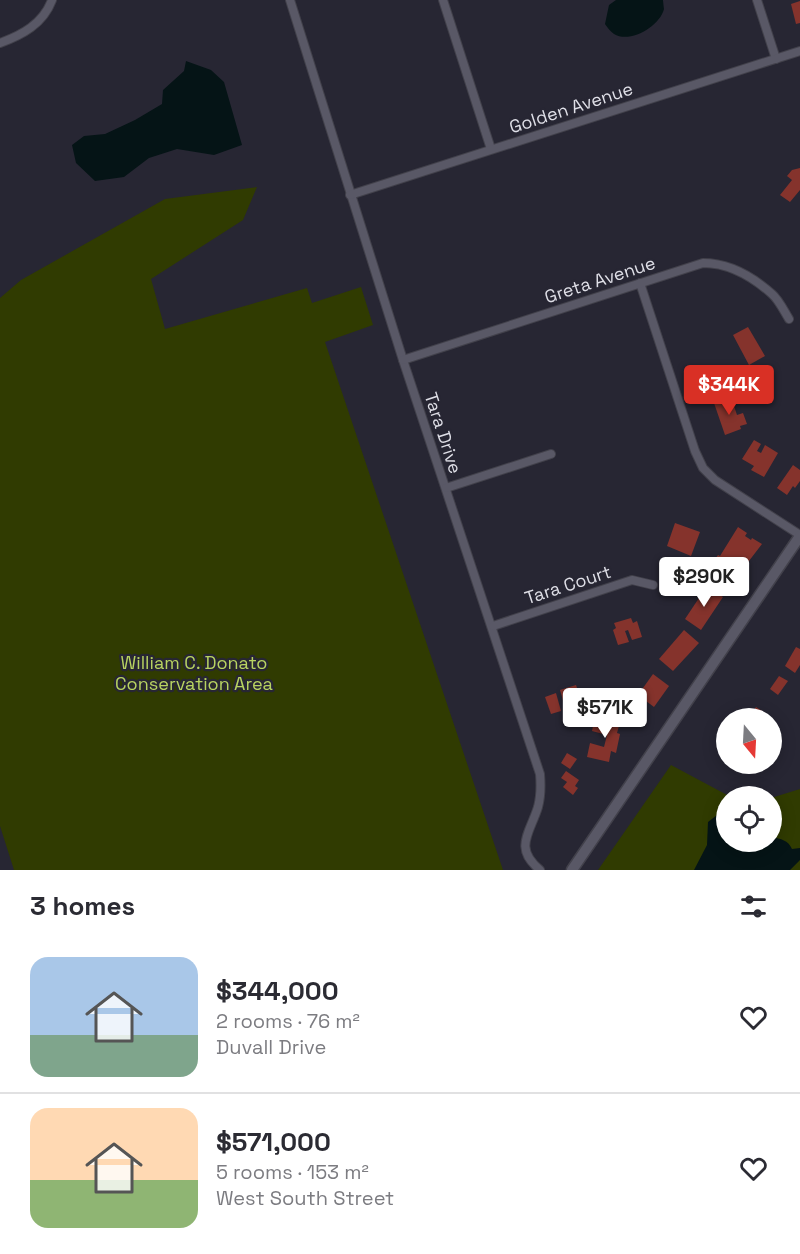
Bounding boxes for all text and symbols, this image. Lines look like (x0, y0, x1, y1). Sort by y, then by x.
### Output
street label: Golden Avenue (506, 77, 636, 138)
street label: Greta Avenue (542, 251, 658, 308)
pin: $344K (687, 365, 771, 416)
text: $344K (698, 371, 760, 397)
street label: Tara Drive (420, 389, 467, 476)
pin: $290K (662, 557, 746, 608)
street label: Tara Court (522, 560, 614, 609)
text: $290K (673, 563, 735, 589)
park label: William C. Donato Conservation Area (115, 651, 273, 695)
pin: $571K (563, 688, 647, 739)
text: $571K (577, 694, 633, 720)
north arrow (716, 708, 782, 774)
map controls (716, 708, 782, 852)
button: locate (716, 786, 782, 852)
text: 3 homes (30, 889, 135, 923)
icon: filters (737, 890, 770, 923)
text: $344,000 (216, 974, 339, 1008)
icon: home (78, 981, 150, 1053)
icon: heart (737, 1001, 770, 1034)
text: 2 rooms · 76 m² (216, 1008, 360, 1034)
text: Duvall Drive (216, 1034, 326, 1060)
text: $571,000 (216, 1125, 331, 1159)
icon: home (78, 1132, 150, 1204)
icon: heart (737, 1152, 770, 1185)
text: 5 rooms · 153 m² (216, 1159, 369, 1185)
text: West South Street (216, 1185, 394, 1211)

